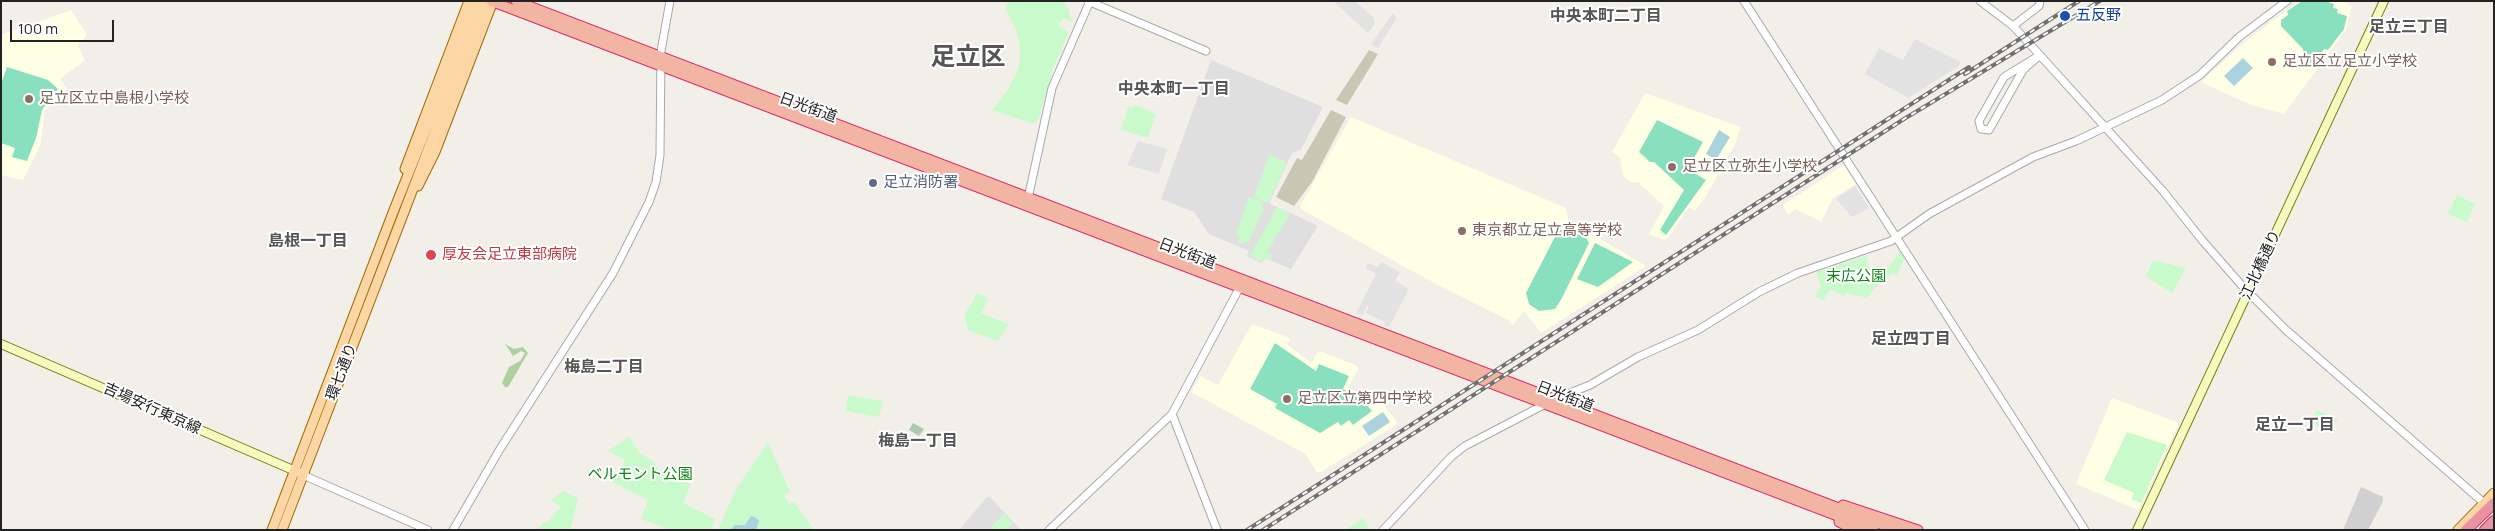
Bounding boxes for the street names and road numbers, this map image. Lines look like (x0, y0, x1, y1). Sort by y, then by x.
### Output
street label: 日光街道 (777, 89, 839, 127)
street label: 江北橋通り (2237, 227, 2285, 303)
street label: 日光街道 (1156, 235, 1218, 273)
street label: 環七通り (323, 341, 361, 403)
street label: 日光街道 (1534, 378, 1596, 416)
street label: 吉場安行東京線 (100, 379, 204, 439)

